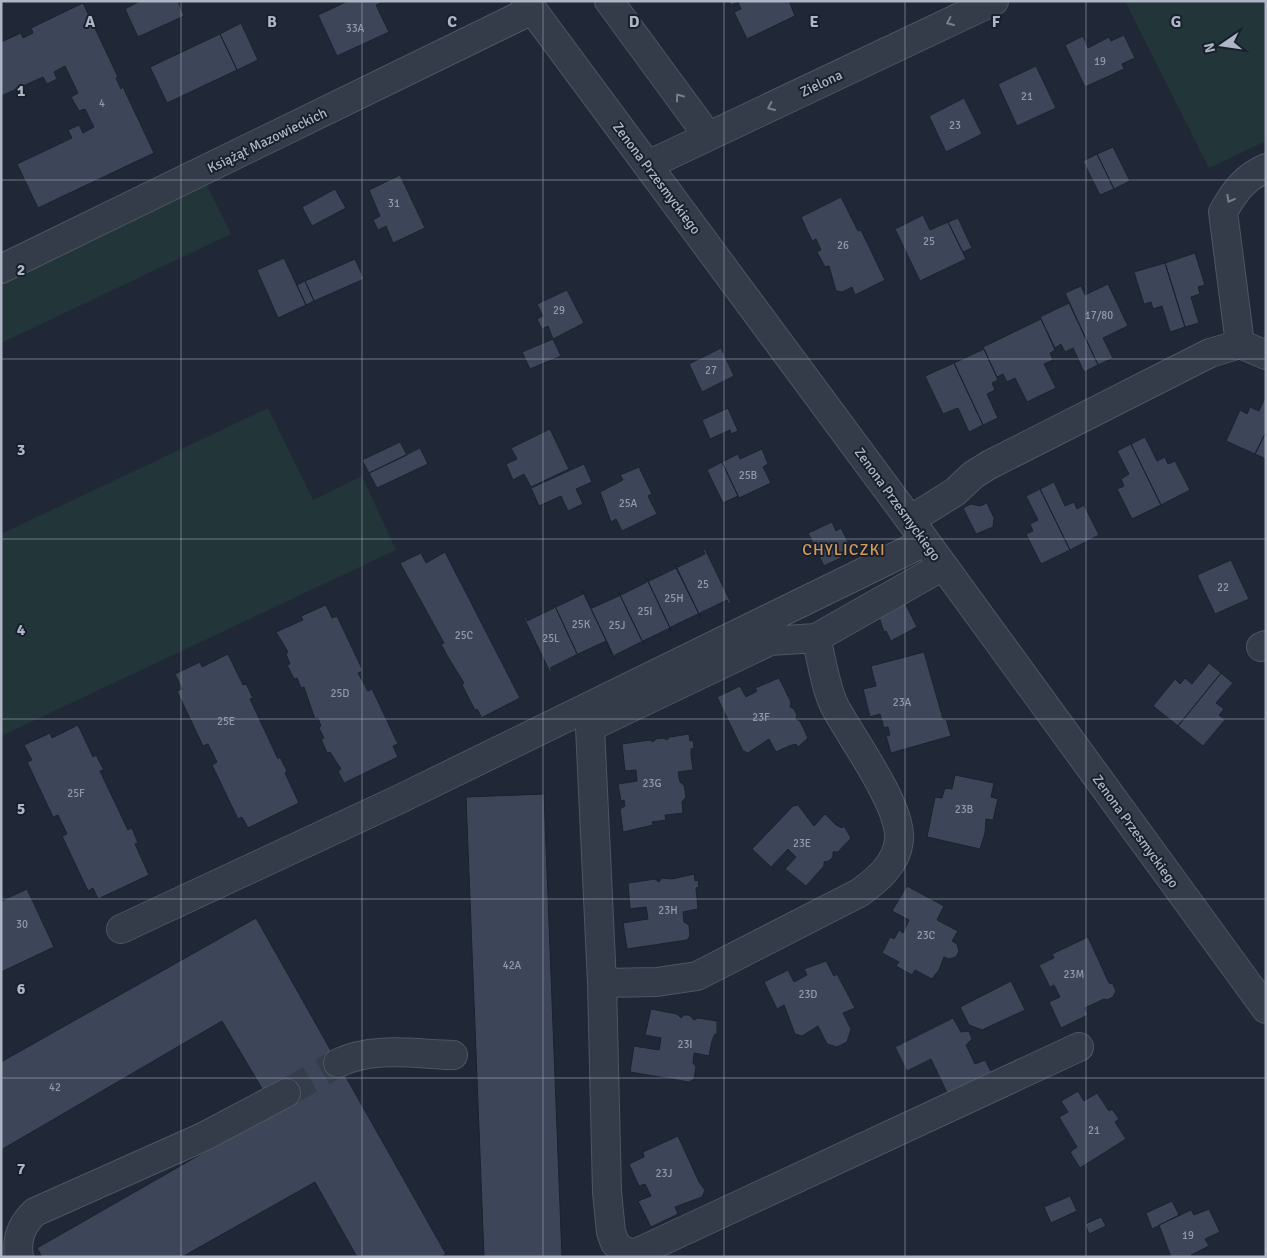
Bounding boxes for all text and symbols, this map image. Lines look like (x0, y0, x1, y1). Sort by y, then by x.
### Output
text: A (85, 12, 96, 32)
text: B (267, 12, 277, 32)
text: C (447, 12, 457, 32)
text: D (629, 12, 640, 32)
text: E (809, 12, 819, 32)
text: F (992, 12, 1001, 32)
text: G (1171, 12, 1181, 32)
one-way arrow (946, 16, 955, 26)
north arrow (1197, 20, 1247, 70)
house number: 33A (346, 22, 365, 35)
text: N (1200, 41, 1219, 54)
house number: 19 (1094, 55, 1106, 68)
street label: Zielona (797, 66, 845, 101)
text: 1 (17, 81, 26, 101)
house number: 21 (1021, 90, 1033, 103)
one-way arrow (677, 94, 685, 103)
house number: 4 (99, 97, 105, 110)
one-way arrow (767, 100, 776, 111)
street label: Książąt Mazowieckich (205, 104, 330, 177)
street label: Zenona Przesmyckiego (609, 119, 704, 238)
house number: 23 (949, 119, 961, 132)
one-way arrow (1226, 194, 1236, 203)
house number: 31 (388, 197, 400, 210)
house number: 25 (923, 235, 935, 248)
house number: 26 (837, 239, 849, 252)
text: 2 (17, 260, 25, 280)
house number: 29 (553, 304, 565, 317)
house number: 17/80 (1085, 309, 1113, 322)
house number: 27 (705, 364, 717, 377)
text: 3 (17, 440, 25, 460)
street label: Zenona Przesmyckiego (851, 444, 944, 564)
house number: 25B (739, 469, 758, 482)
house number: 25A (619, 497, 638, 510)
district label: CHYLICZKI (802, 540, 886, 560)
house number: 25 (697, 578, 709, 591)
house number: 22 (1217, 581, 1229, 594)
house number: 25H (664, 592, 684, 605)
house number: 25I (637, 605, 653, 618)
house number: 25K (572, 618, 591, 631)
house number: 25J (609, 619, 625, 632)
text: 4 (17, 620, 26, 640)
house number: 25C (455, 629, 474, 642)
house number: 25L (542, 632, 560, 645)
house number: 25D (330, 687, 350, 700)
house number: 23A (893, 696, 912, 709)
house number: 23F (752, 711, 770, 724)
house number: 25E (217, 715, 235, 728)
street label: Zenona Przesmyckiego (1089, 771, 1182, 891)
house number: 23G (643, 777, 661, 790)
house number: 25F (67, 787, 85, 800)
text: 5 (17, 799, 25, 819)
house number: 23B (955, 803, 974, 816)
house number: 23E (793, 837, 811, 850)
house number: 23H (658, 904, 678, 917)
house number: 30 (16, 918, 28, 931)
house number: 23C (917, 929, 936, 942)
house number: 42A (503, 959, 522, 972)
house number: 23M (1064, 968, 1084, 981)
text: 6 (17, 979, 26, 999)
house number: 23D (798, 988, 818, 1001)
house number: 23I (677, 1038, 693, 1051)
house number: 42 (49, 1081, 61, 1094)
house number: 21 (1088, 1124, 1100, 1137)
text: 7 (17, 1159, 26, 1179)
house number: 23J (656, 1167, 672, 1180)
house number: 19 (1182, 1229, 1194, 1242)

